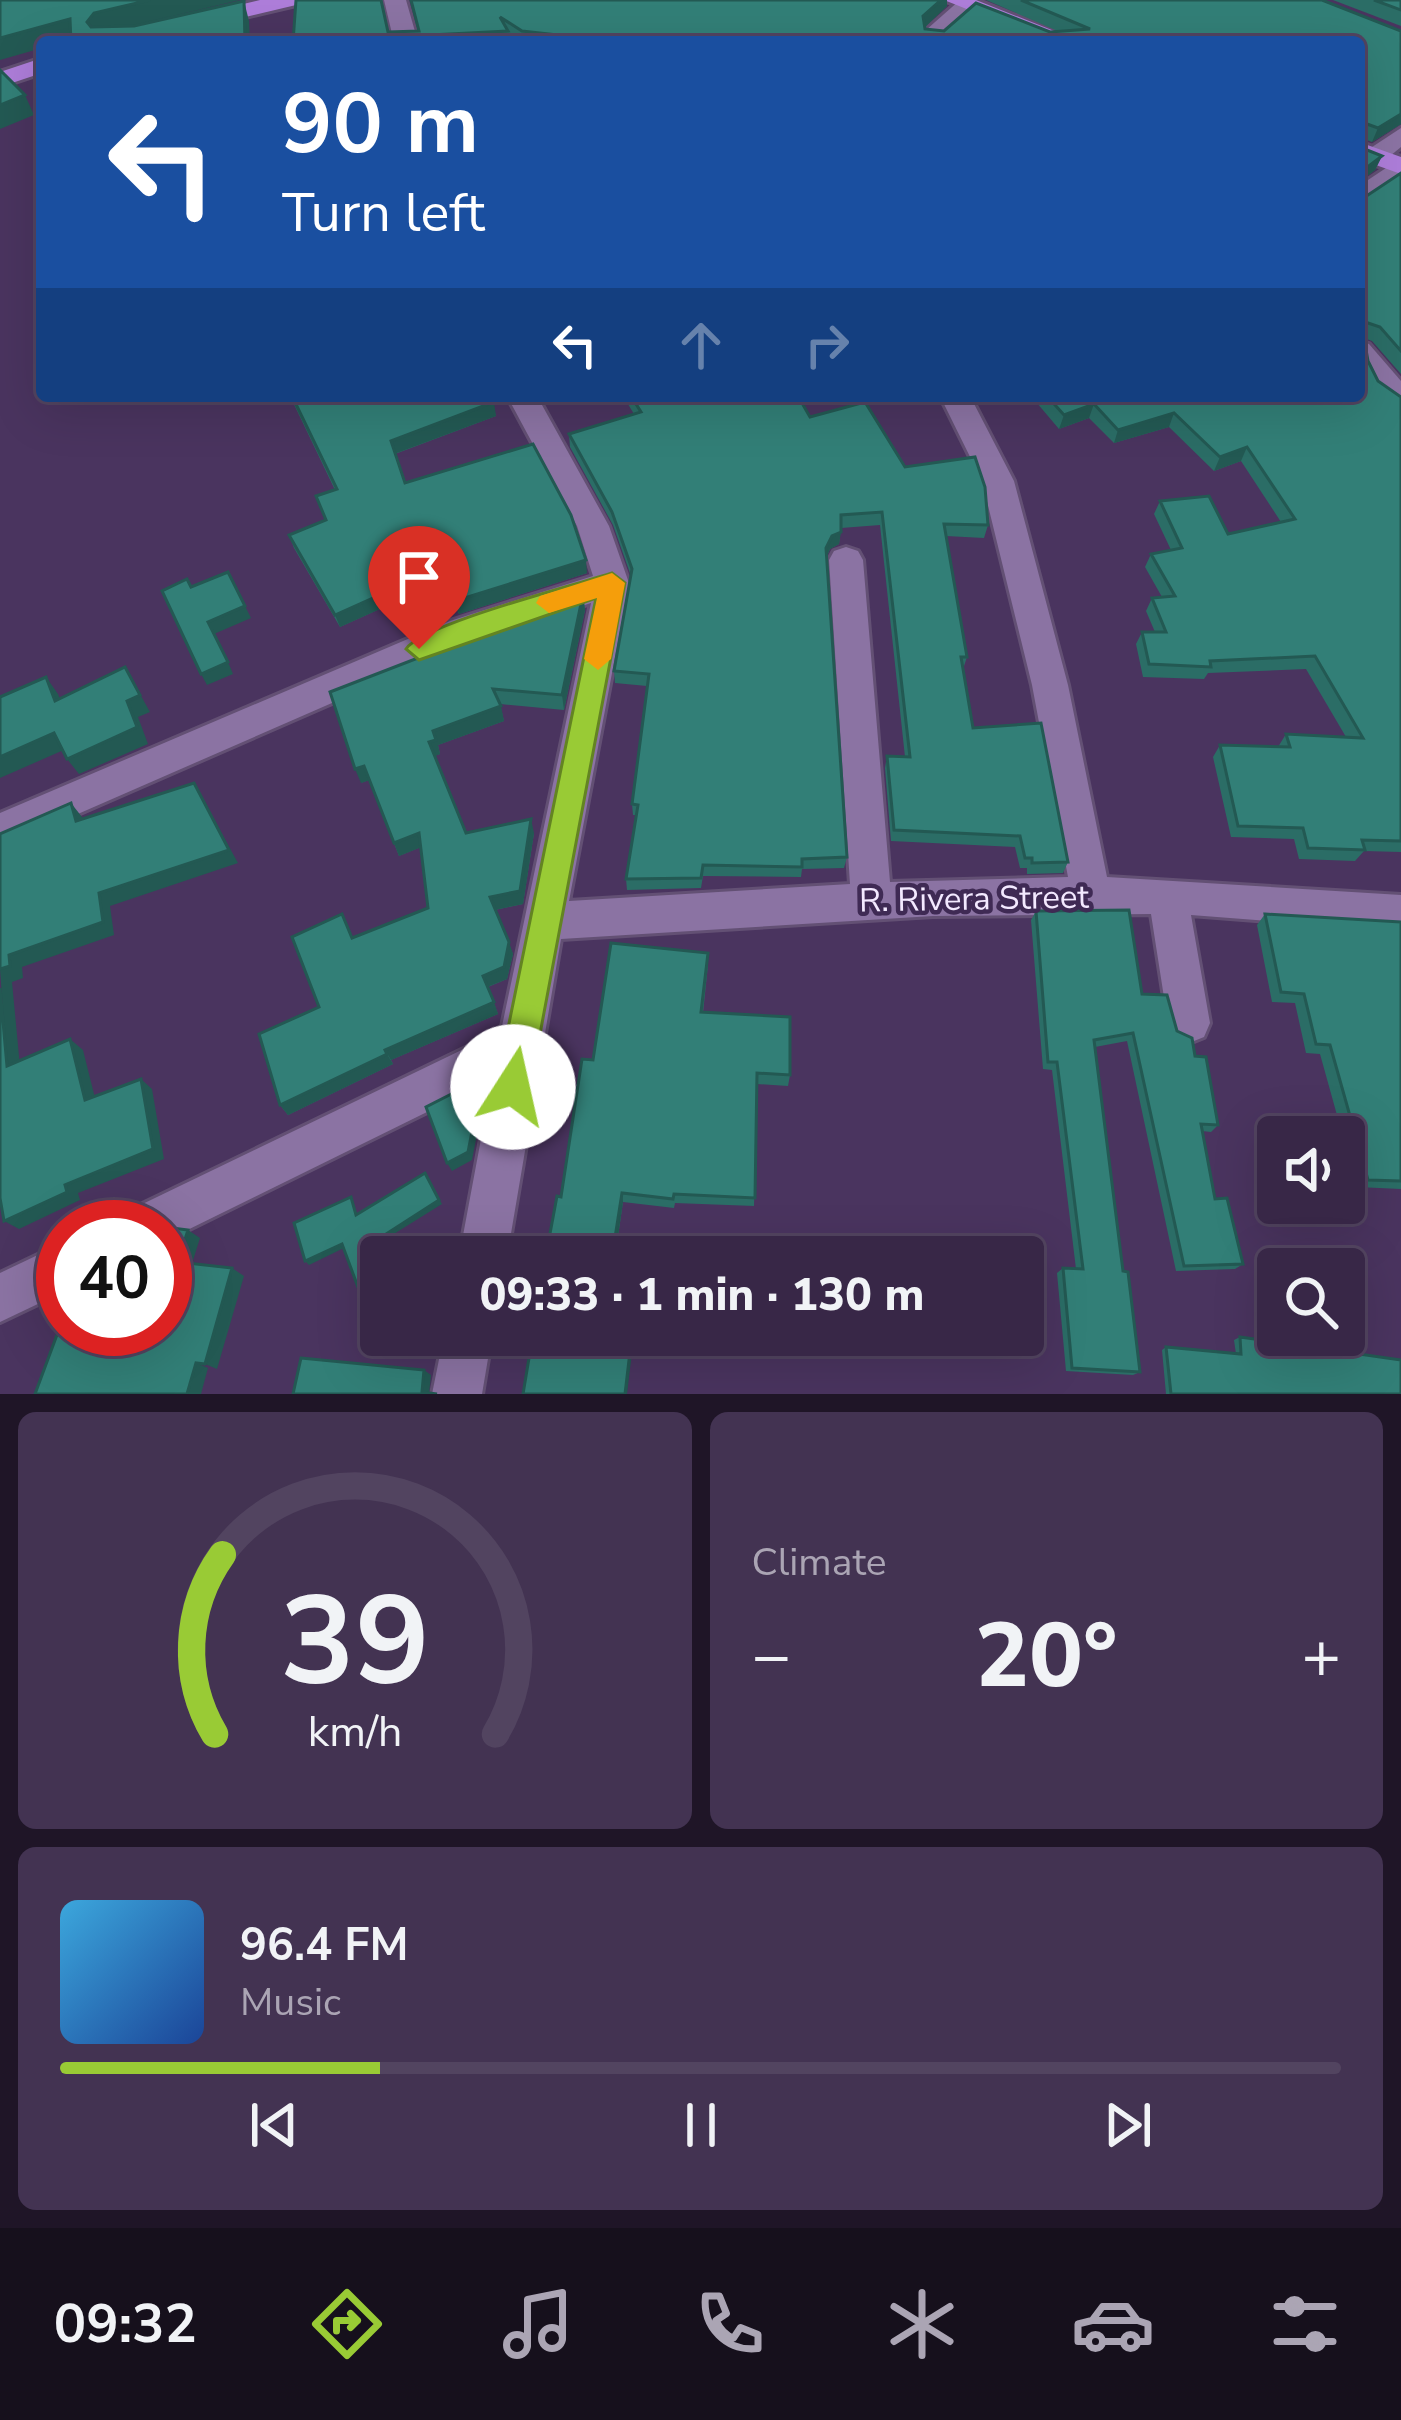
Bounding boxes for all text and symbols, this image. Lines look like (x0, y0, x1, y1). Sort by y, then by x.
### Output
text: 90 m (282, 67, 479, 182)
icon: left (84, 84, 240, 240)
text: Turn left (282, 176, 485, 250)
icon: left (542, 312, 608, 378)
icon: ahead (668, 312, 734, 378)
icon: right (794, 312, 860, 378)
pin (368, 526, 470, 649)
icon: arrive (386, 544, 452, 610)
street label: R. Rivera Street (859, 874, 1090, 924)
position arrow (450, 1024, 576, 1150)
map controls (1257, 1116, 1365, 1356)
button: sound (1257, 1116, 1365, 1224)
speed limit sign: 40 (36, 1200, 192, 1356)
button: search (1257, 1248, 1365, 1356)
text: 09:33 · 1 min · 130 m (479, 1265, 925, 1326)
text: Climate (752, 1536, 887, 1589)
text: 39 (280, 1557, 430, 1727)
text: 20° (975, 1595, 1118, 1718)
text: − (752, 1611, 791, 1701)
text: + (1301, 1611, 1341, 1701)
text: km/h (307, 1702, 402, 1760)
text: 96.4 FM (240, 1915, 409, 1976)
text: Music (240, 1976, 341, 2029)
icon: previous (241, 2092, 307, 2158)
icon: pause (668, 2092, 734, 2158)
icon: next (1095, 2092, 1161, 2158)
icon: directions (305, 2282, 389, 2366)
icon: music (496, 2282, 580, 2366)
icon: phone (688, 2282, 772, 2366)
icon: climate (880, 2282, 964, 2366)
icon: car (1071, 2282, 1155, 2366)
icon: filters (1263, 2282, 1347, 2366)
text: 09:32 (54, 2287, 197, 2361)

